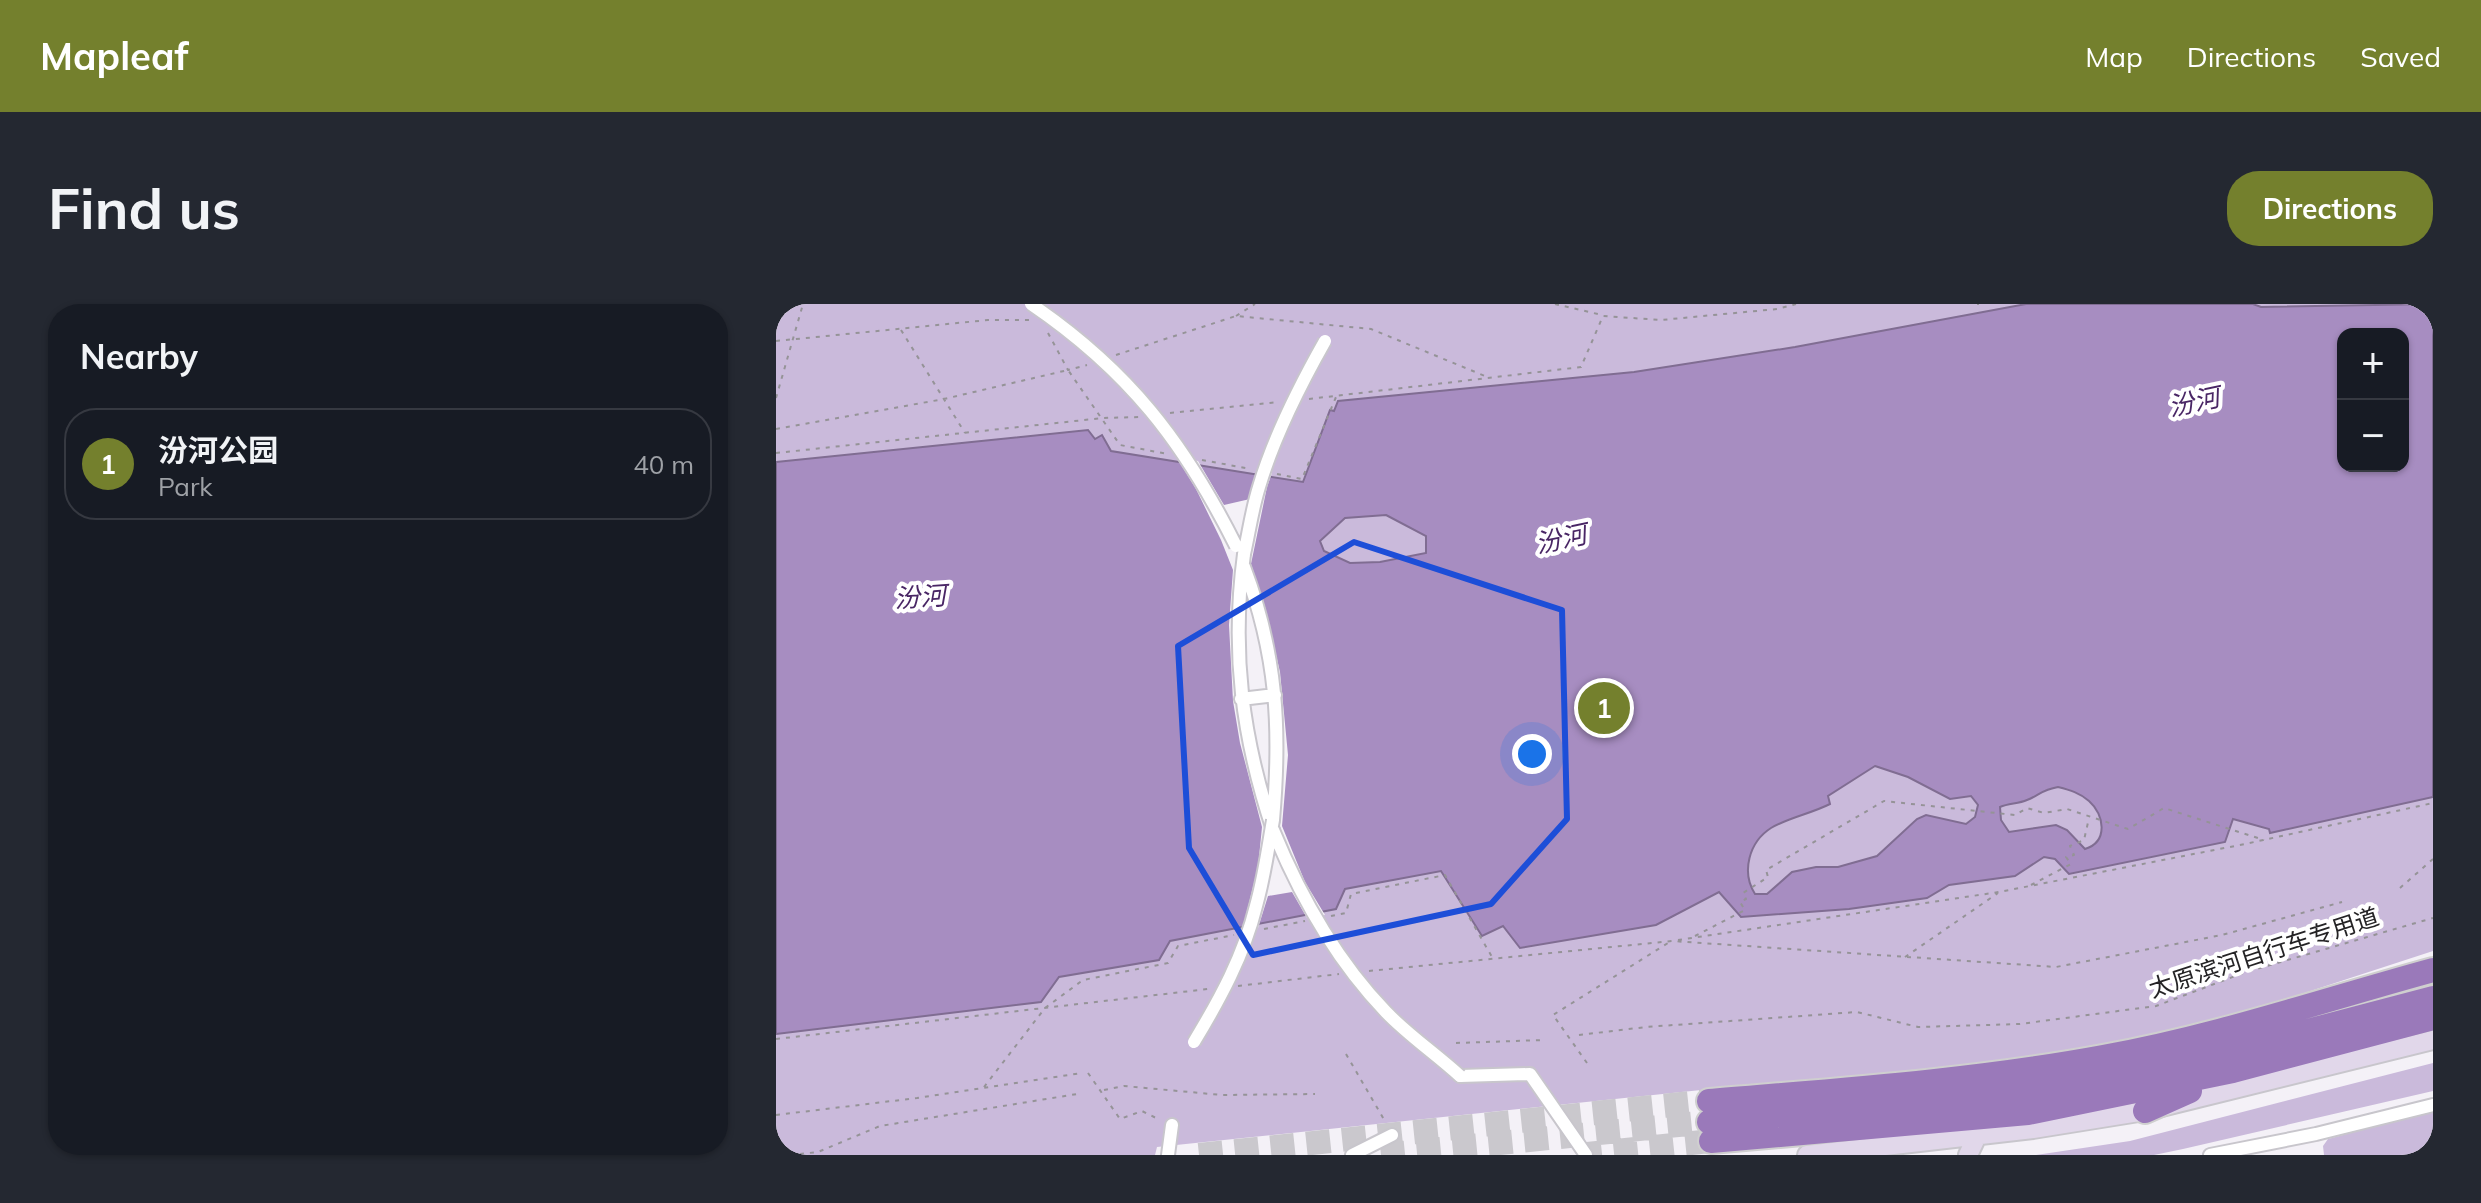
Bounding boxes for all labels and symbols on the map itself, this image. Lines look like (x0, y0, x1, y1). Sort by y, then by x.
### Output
water label: 汾河 (2165, 379, 2228, 423)
water label: 汾河 (1532, 516, 1595, 560)
water label: 汾河 (893, 578, 952, 615)
pin: 1 (1578, 678, 1630, 738)
your location (1512, 734, 1552, 774)
street label: 太原滨河自行车专用道 (2145, 901, 2382, 1003)

